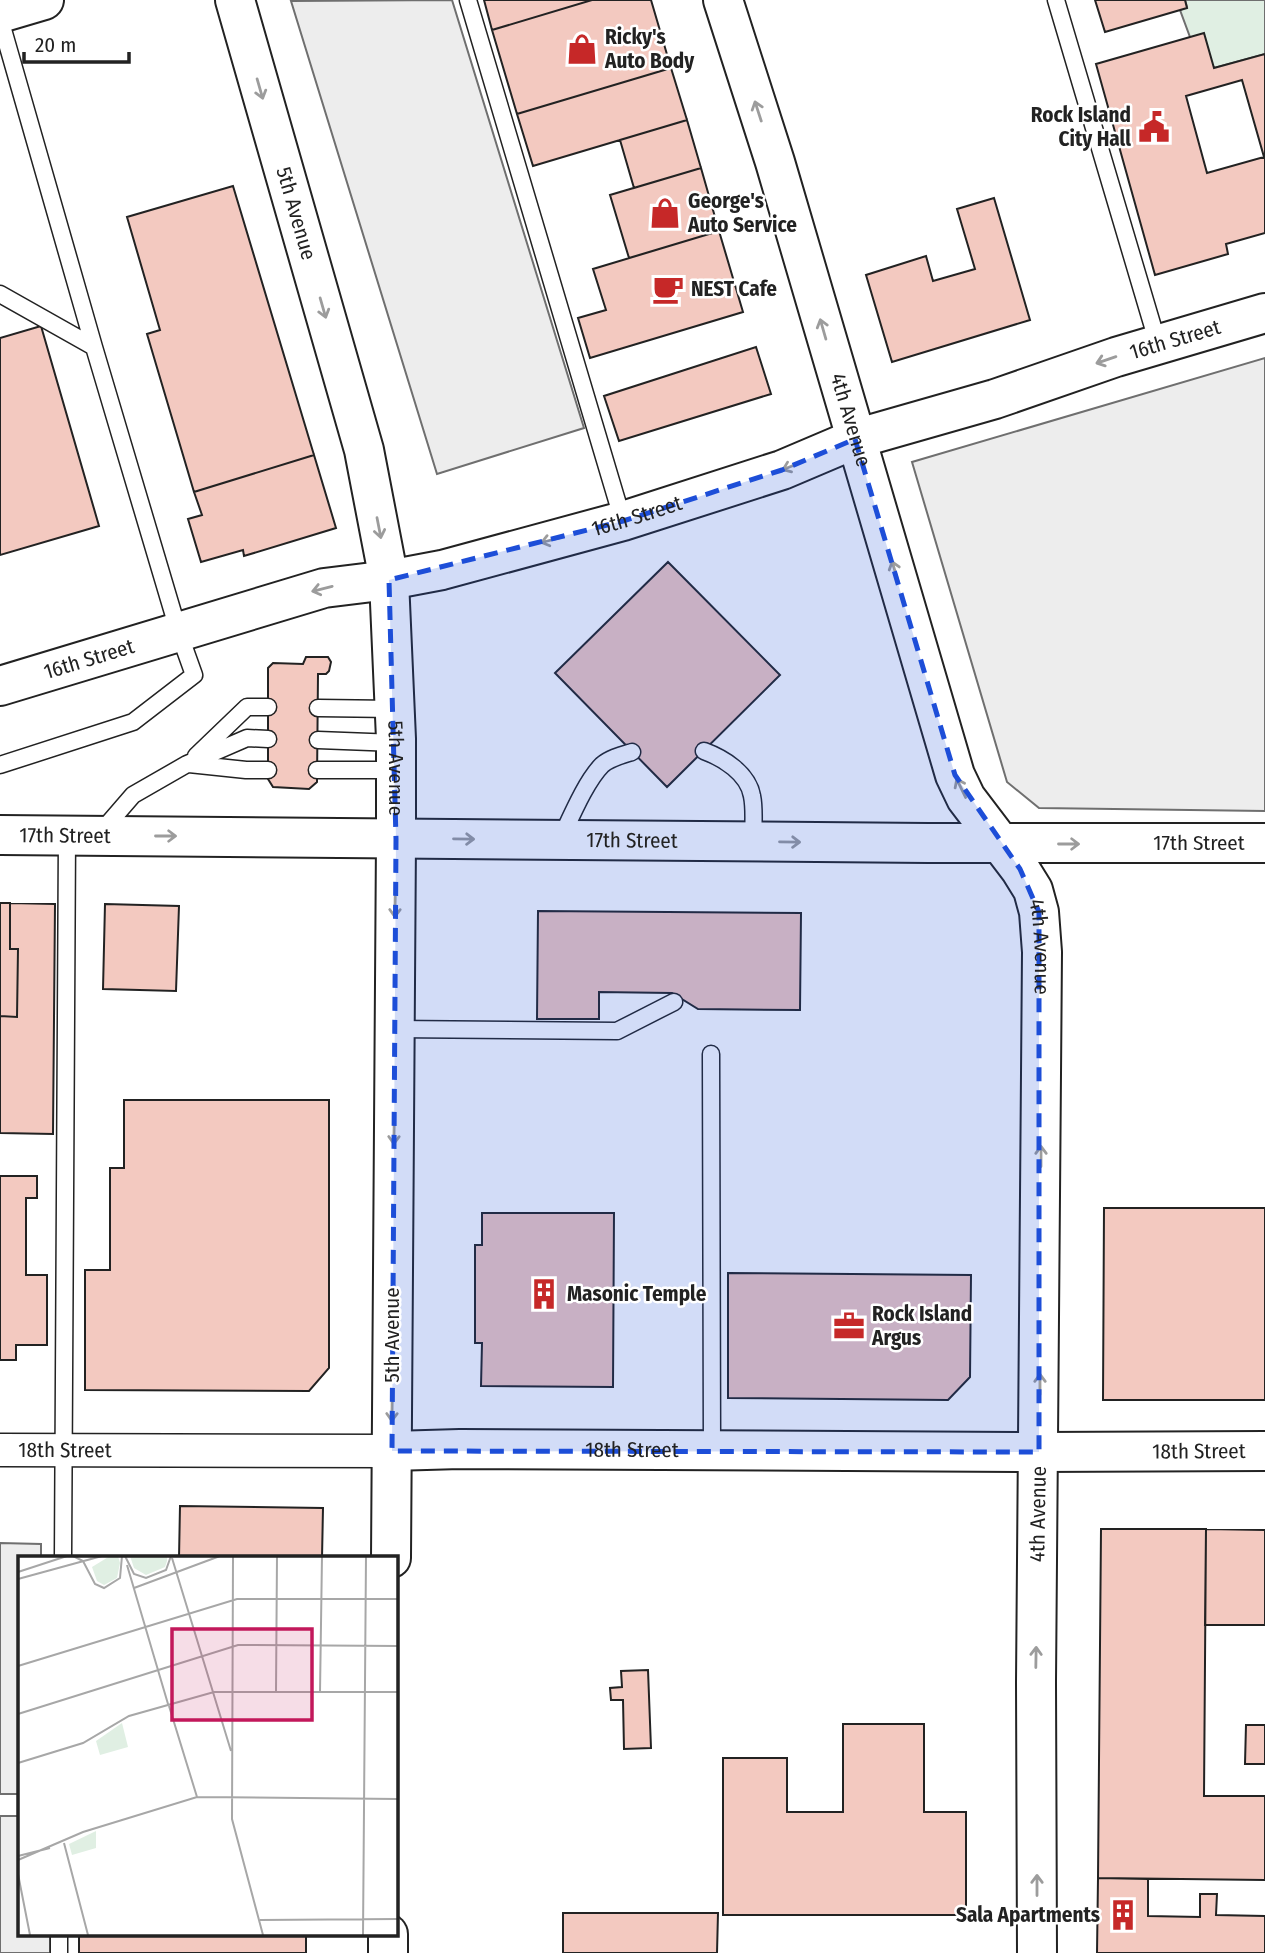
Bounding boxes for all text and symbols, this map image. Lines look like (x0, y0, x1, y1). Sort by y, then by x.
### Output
scale bar (24, 21, 130, 65)
place label: Ricky's Auto Body (604, 24, 695, 74)
text: 20 m (35, 32, 76, 58)
shop icon: Ricky's Auto Body (565, 32, 599, 66)
one-way arrow (255, 78, 268, 100)
one-way arrow (751, 101, 764, 123)
place label: Rock Island City Hall (1031, 102, 1131, 152)
public building icon: Rock Island City Hall (1137, 110, 1171, 144)
street label: 5th Avenue (271, 164, 322, 263)
place label: George's Auto Service (687, 188, 797, 238)
shop icon: George's Auto Service (648, 196, 682, 230)
cafe icon: NEST Cafe (651, 272, 685, 306)
place label: NEST Cafe (691, 276, 777, 302)
one-way arrow (318, 297, 331, 319)
street label: 16th Street (1127, 314, 1224, 365)
one-way arrow (816, 319, 829, 341)
one-way arrow (1095, 355, 1117, 367)
street label: 4th Avenue (825, 370, 877, 470)
one-way arrow (782, 461, 804, 474)
street label: 16th Street (589, 490, 685, 542)
one-way arrow (373, 516, 387, 539)
one-way arrow (541, 534, 563, 547)
one-way arrow (888, 560, 901, 582)
one-way arrow (311, 583, 334, 596)
street label: 16th Street (41, 633, 137, 685)
street label: 5th Avenue (382, 720, 409, 816)
one-way arrow (954, 778, 967, 799)
street label: 17th Street (19, 822, 111, 849)
street label: 17th Street (586, 827, 678, 854)
one-way arrow (154, 829, 177, 843)
street label: 17th Street (1153, 830, 1245, 856)
one-way arrow (453, 832, 476, 846)
one-way arrow (778, 835, 801, 849)
one-way arrow (1057, 837, 1080, 851)
one-way arrow (388, 895, 402, 918)
street label: 4th Avenue (1023, 896, 1055, 995)
one-way arrow (387, 1123, 401, 1146)
one-way arrow (1034, 1145, 1048, 1168)
building icon: Masonic Temple (527, 1277, 561, 1311)
place label: Masonic Temple (567, 1281, 707, 1307)
street label: 5th Avenue (379, 1287, 405, 1383)
place label: Rock Island Argus (871, 1301, 972, 1351)
office icon: Rock Island Argus (832, 1309, 866, 1343)
one-way arrow (1033, 1372, 1047, 1395)
one-way arrow (385, 1399, 399, 1422)
street label: 18th Street (18, 1437, 112, 1463)
street label: 18th Street (585, 1437, 679, 1463)
street label: 18th Street (1152, 1438, 1246, 1464)
street label: 4th Avenue (1024, 1466, 1052, 1562)
inset map (18, 1556, 397, 1936)
one-way arrow (1030, 1646, 1043, 1669)
one-way arrow (1030, 1874, 1044, 1897)
building icon: Sala Apartments (1106, 1898, 1140, 1932)
place label: Sala Apartments (956, 1902, 1100, 1928)

